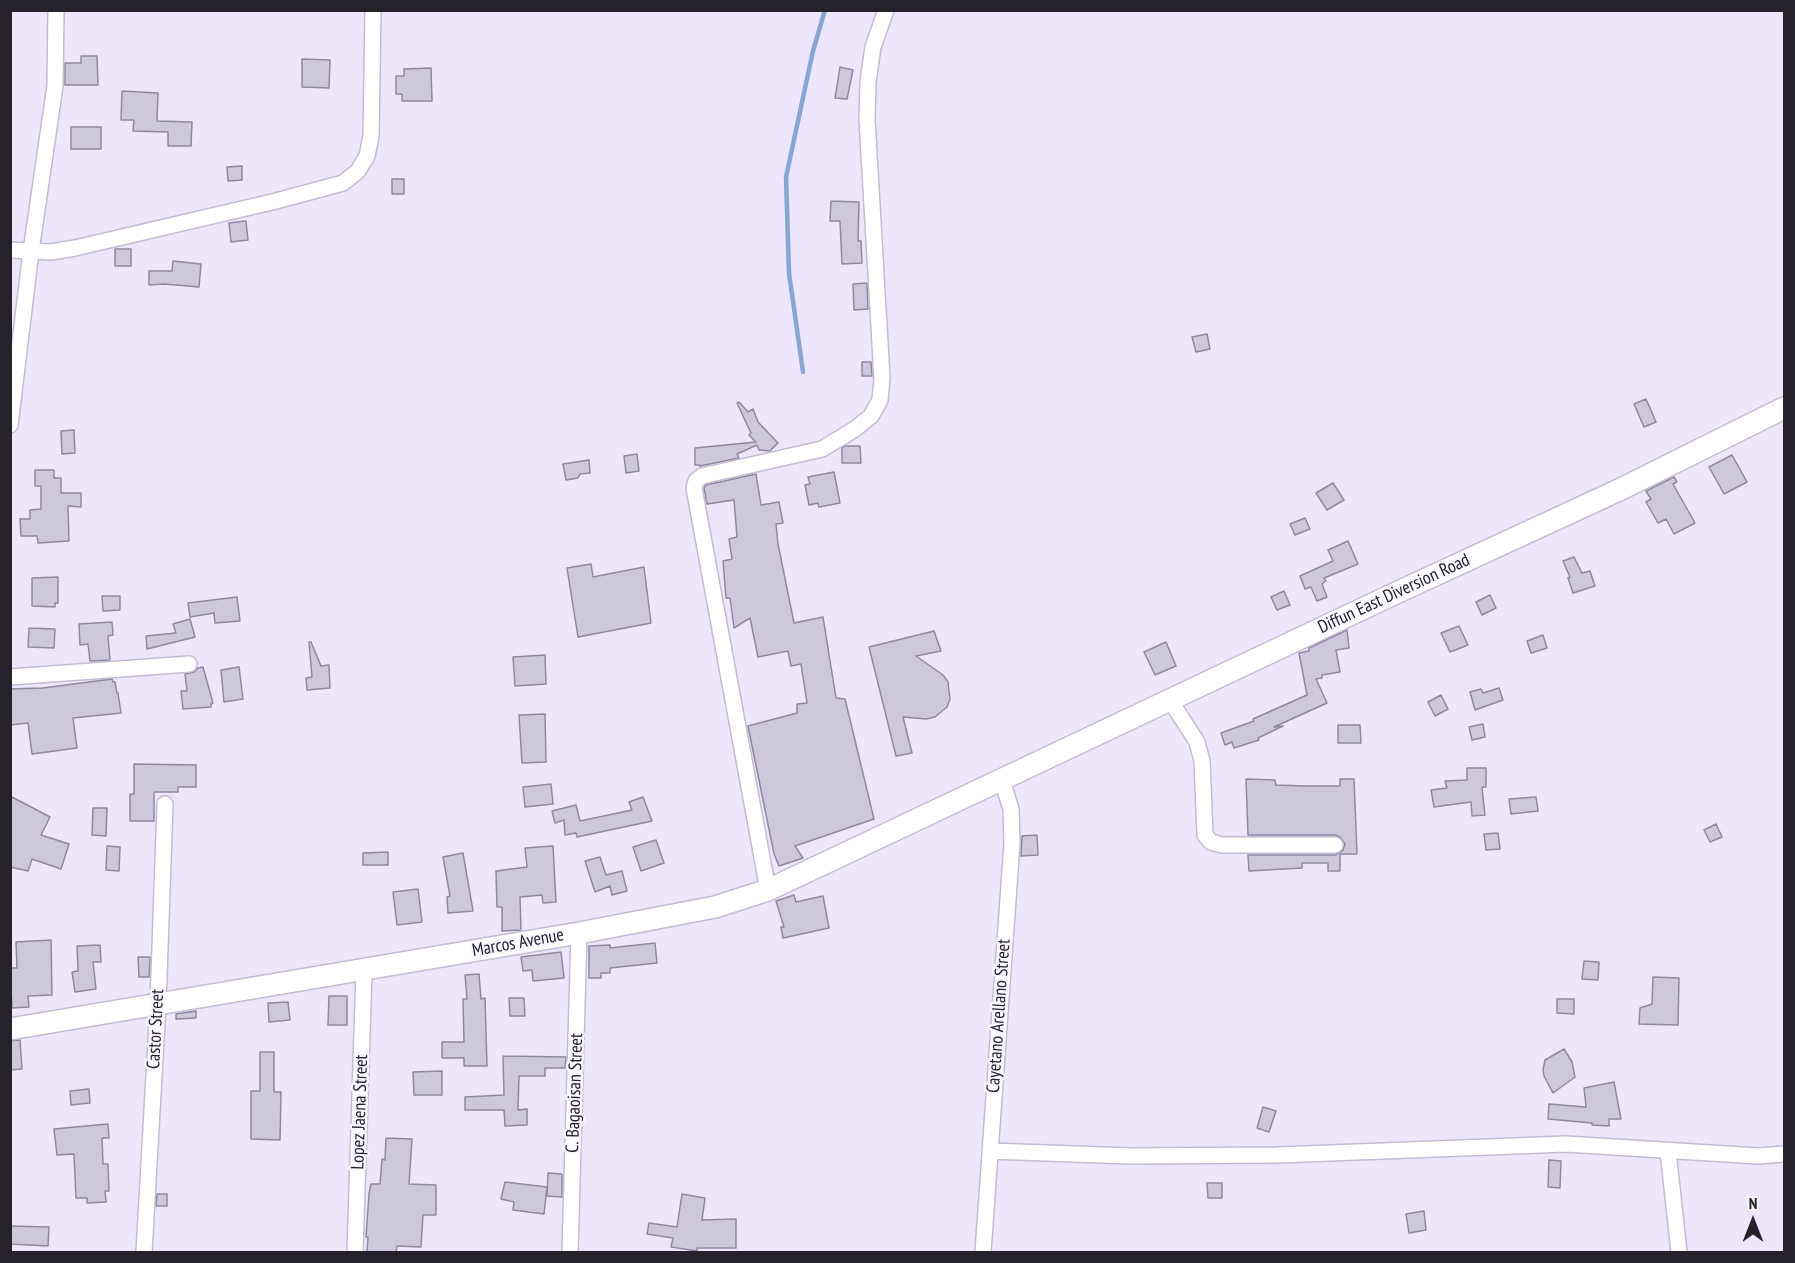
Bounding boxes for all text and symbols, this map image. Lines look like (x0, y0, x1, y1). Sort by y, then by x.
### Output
street label: Diffun East Diversion Road (1315, 549, 1473, 639)
street label: Marcos Avenue (470, 924, 566, 962)
street label: Cayetano Arellano Street (983, 938, 1015, 1094)
street label: Castor Street (143, 989, 169, 1069)
street label: C. Bagaoisan Street (562, 1033, 588, 1153)
street label: Lopez Jaena Street (347, 1054, 373, 1170)
north arrow (1723, 1191, 1783, 1251)
text: N (1749, 1193, 1757, 1213)

